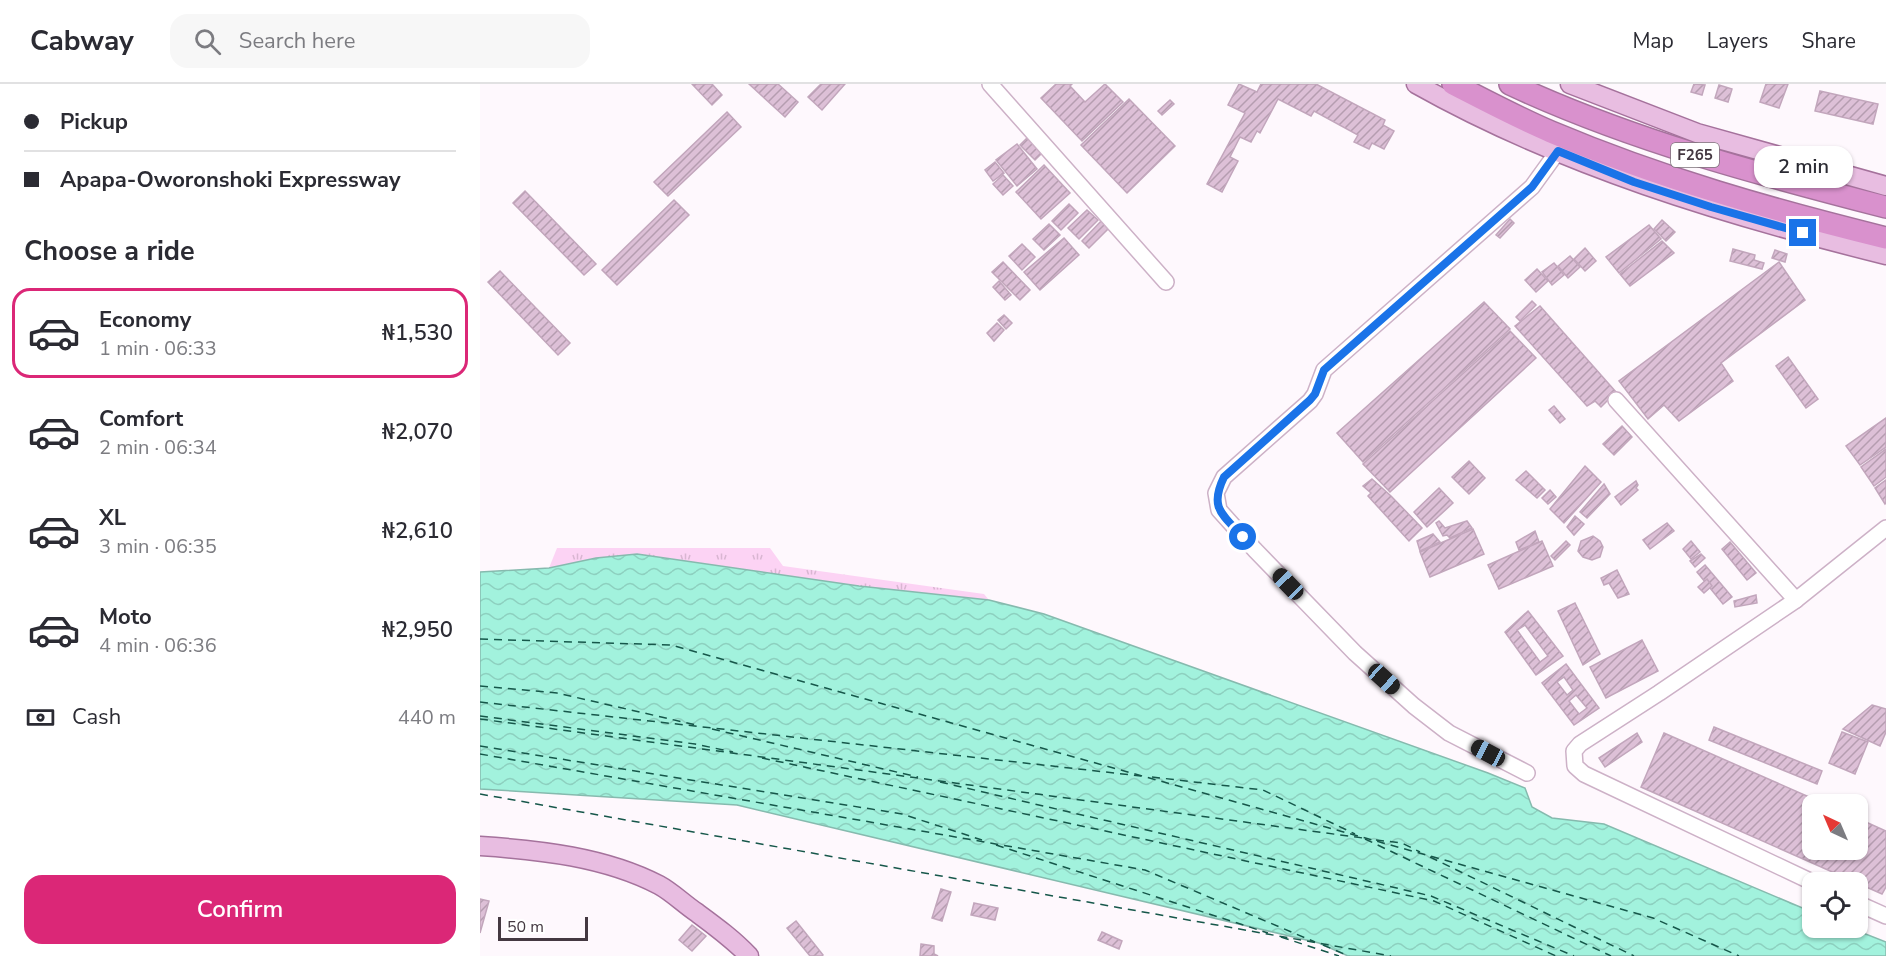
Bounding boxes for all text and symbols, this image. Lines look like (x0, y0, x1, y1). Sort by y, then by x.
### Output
search box (170, 14, 590, 68)
text: Cabway (30, 22, 134, 60)
icon: search (191, 25, 224, 58)
text: Search here (239, 26, 355, 56)
text: Map (1632, 27, 1674, 55)
text: Layers (1707, 27, 1768, 55)
text: Share (1801, 27, 1856, 55)
text: Pickup (60, 107, 128, 137)
road number: F265 (1671, 143, 1719, 167)
callout: 2 min (1754, 146, 1852, 188)
text: 2 min (1778, 153, 1829, 180)
text: Apapa-Oworonshoki Expressway (60, 165, 401, 195)
route end (1789, 219, 1816, 246)
text: Choose a ride (24, 233, 195, 270)
text: Economy (99, 305, 191, 335)
icon: car (27, 306, 81, 360)
text: ₦1,530 (382, 318, 453, 348)
text: 1 min · 06:33 (99, 335, 217, 362)
text: Comfort (99, 404, 183, 434)
icon: car (27, 405, 81, 459)
text: ₦2,070 (382, 417, 453, 447)
text: 2 min · 06:34 (99, 434, 217, 461)
text: XL (99, 503, 126, 533)
icon: car (27, 504, 81, 558)
text: ₦2,610 (382, 516, 453, 546)
route start (1229, 523, 1256, 550)
text: 3 min · 06:35 (99, 533, 217, 560)
car (1269, 565, 1307, 603)
text: Moto (99, 602, 152, 632)
icon: car (27, 603, 81, 657)
text: ₦2,950 (382, 615, 453, 645)
text: 4 min · 06:36 (99, 632, 217, 659)
car (1365, 660, 1403, 698)
icon: cash (24, 701, 57, 734)
text: Cash (72, 702, 121, 732)
text: 440 m (398, 704, 456, 731)
car (1468, 737, 1508, 769)
north arrow (1802, 794, 1868, 860)
map controls (1802, 794, 1868, 938)
button: locate (1802, 872, 1868, 938)
button: Confirm (24, 875, 456, 944)
scale bar (498, 914, 588, 942)
text: 50 m (507, 916, 544, 938)

